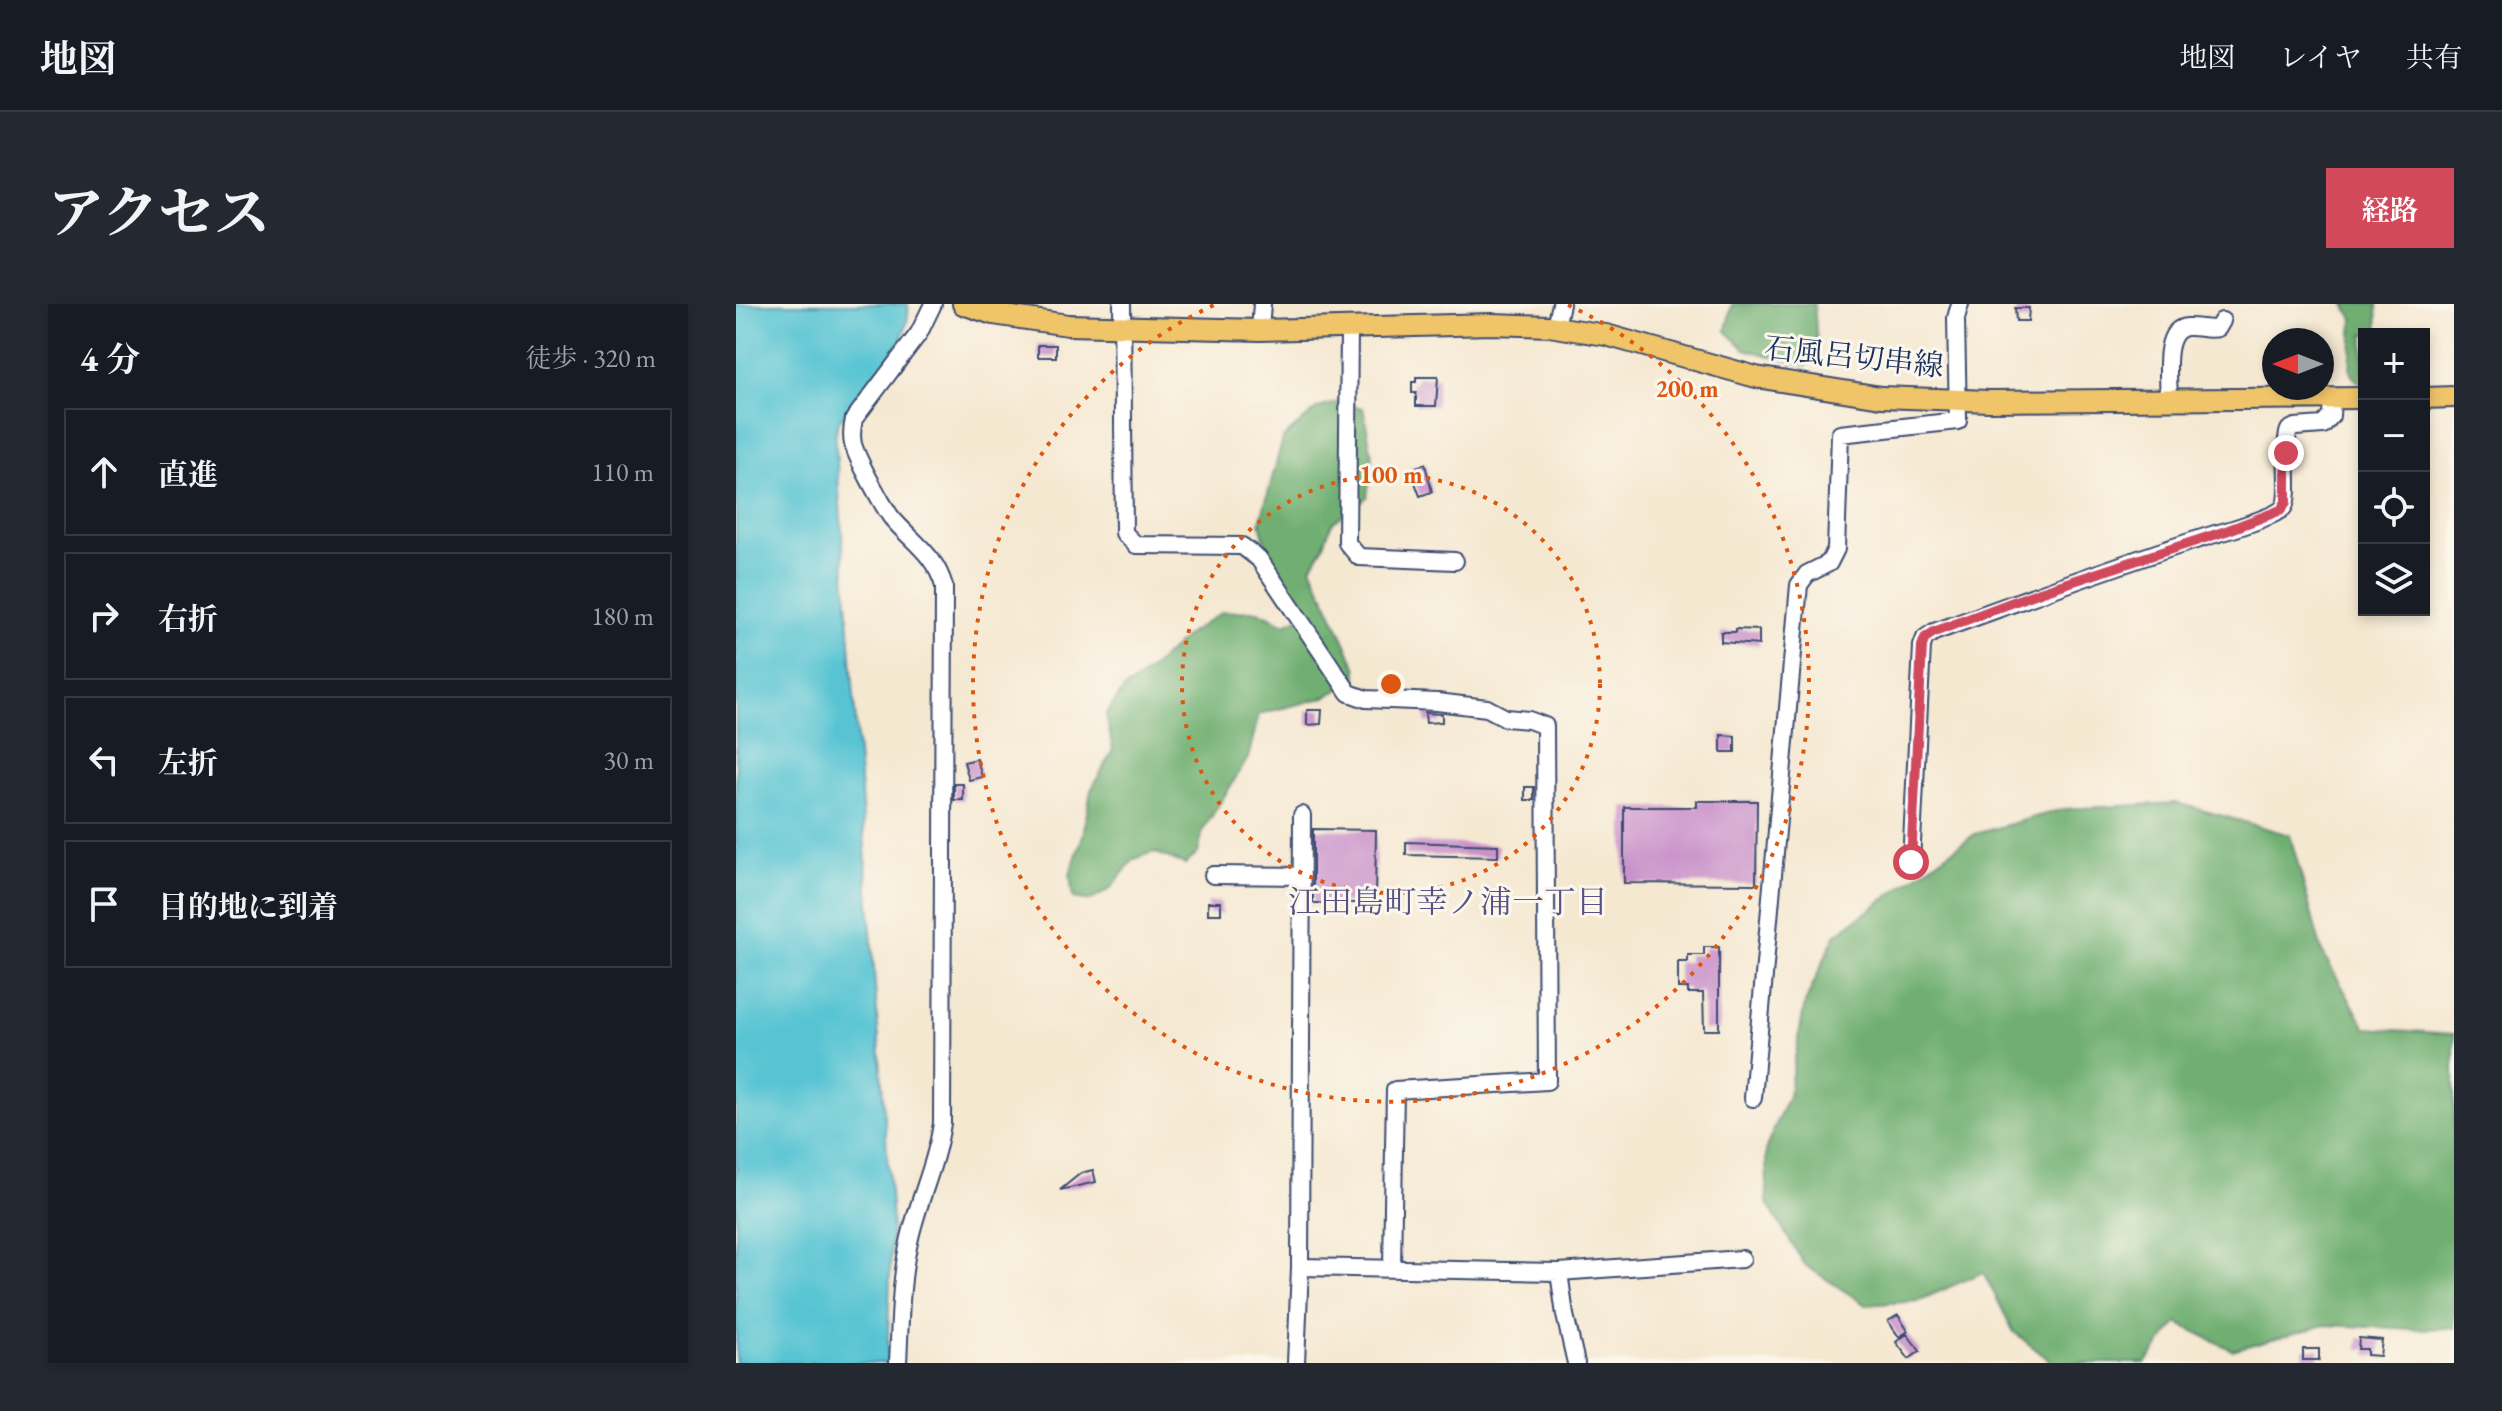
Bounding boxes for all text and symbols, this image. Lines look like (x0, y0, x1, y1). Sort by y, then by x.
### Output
text: 地図 (40, 34, 116, 83)
text: 地図 (2179, 39, 2235, 75)
text: レイヤ (2279, 39, 2362, 75)
text: 共有 (2406, 39, 2462, 75)
button: 経路 (2326, 168, 2454, 248)
text: アクセス (48, 176, 270, 249)
street label: 石風呂切串線 (1763, 328, 1946, 385)
north arrow (2262, 328, 2334, 400)
map controls (2358, 328, 2430, 616)
button: + (2358, 328, 2430, 400)
text: 4 分 (80, 337, 140, 381)
text: 徒歩 · 320 m (526, 341, 656, 375)
text: 200 m (1655, 373, 1719, 404)
button: − (2358, 400, 2430, 472)
route end (2268, 435, 2304, 471)
icon: ahead (82, 450, 126, 494)
text: 直進 (158, 455, 218, 494)
text: 110 m (591, 455, 654, 489)
text: 100 m (1359, 459, 1423, 490)
button: locate (2358, 472, 2430, 544)
button: layers (2358, 544, 2430, 616)
icon: right (82, 594, 126, 638)
text: 右折 (158, 599, 218, 638)
text: 180 m (591, 599, 654, 633)
centre of rings (1377, 670, 1405, 698)
icon: left (82, 738, 126, 782)
text: 左折 (158, 743, 218, 782)
text: 30 m (604, 743, 654, 777)
route start (1893, 844, 1929, 880)
district label: 江田島町幸ノ浦一丁目 (1288, 881, 1608, 923)
icon: arrive (82, 882, 126, 926)
text: 目的地に到着 (158, 887, 338, 926)

